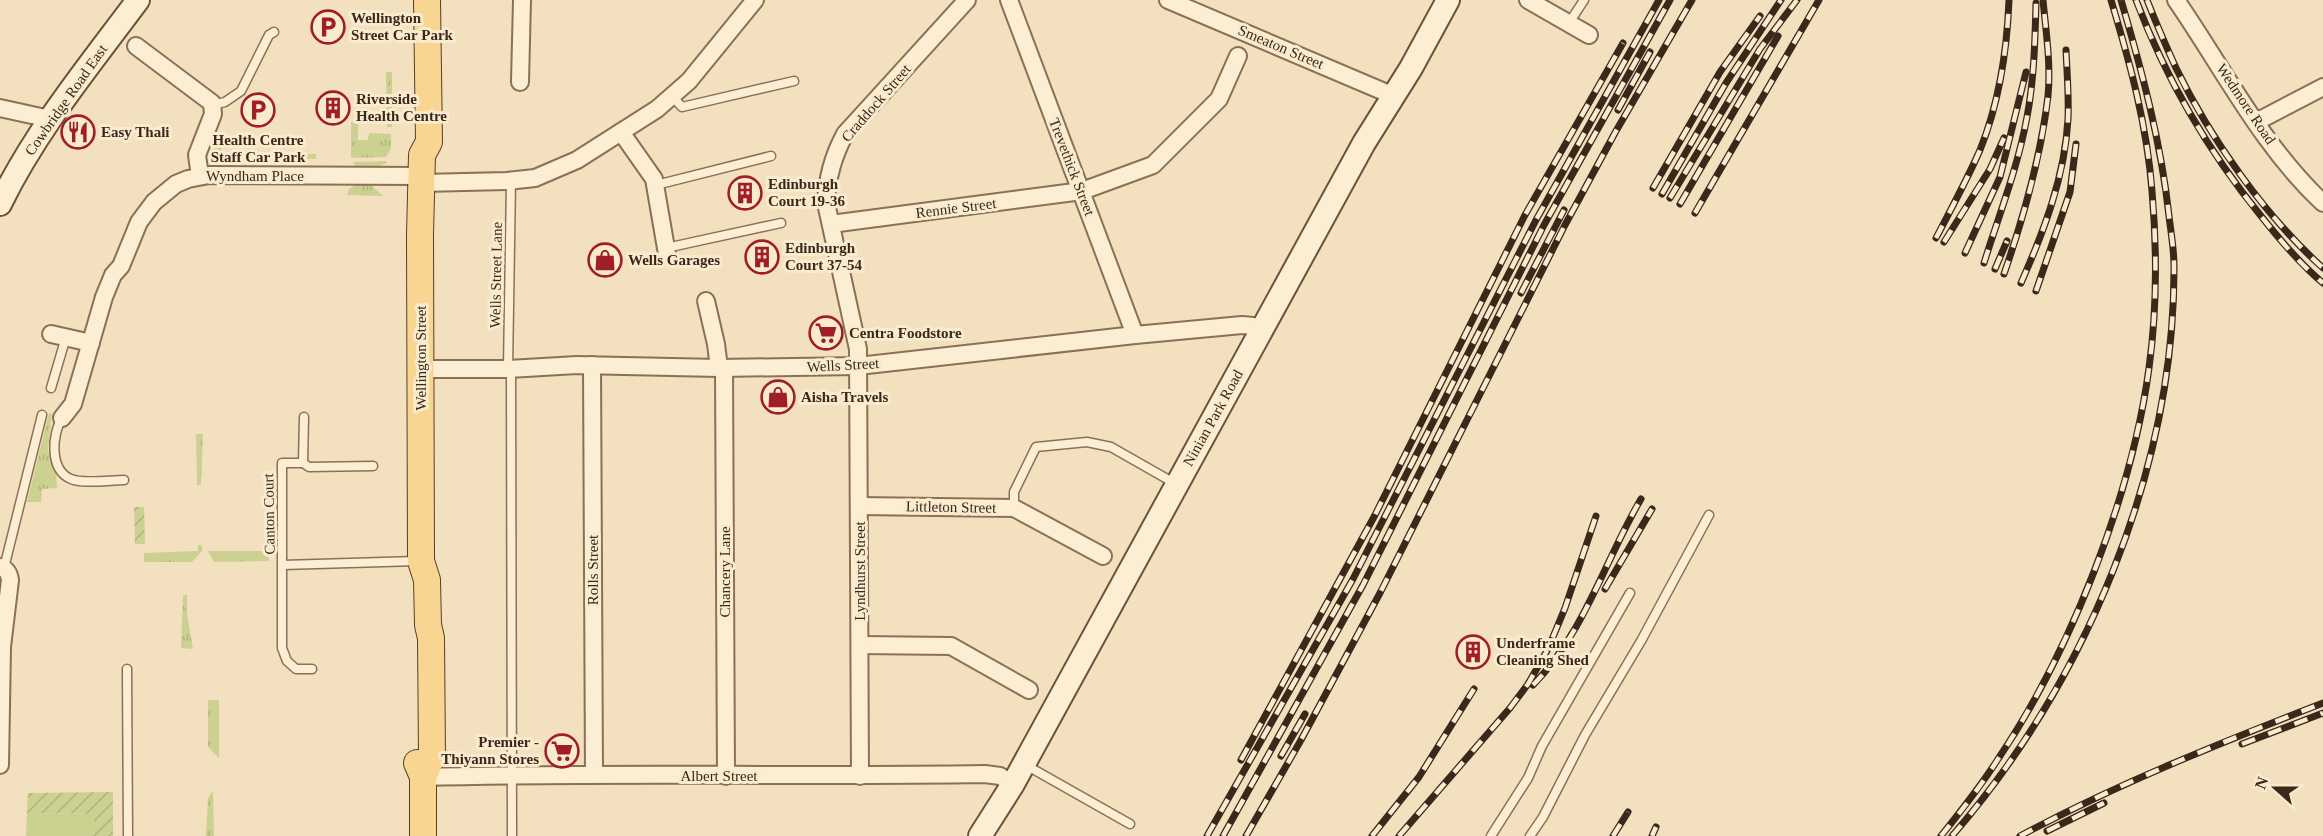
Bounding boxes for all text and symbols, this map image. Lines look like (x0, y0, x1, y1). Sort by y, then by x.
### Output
parking icon: Wellington Street Car Park (310, 9, 346, 45)
place label: Wellington Street Car Park (351, 10, 454, 43)
street label: Smeaton Street (1236, 22, 1327, 73)
street label: Cowbridge Road East (22, 41, 111, 159)
street label: Craddock Street (838, 61, 914, 145)
street label: Wedmore Road (2213, 61, 2279, 148)
building icon: Riverside Health Centre (315, 90, 351, 126)
place label: Riverside Health Centre (356, 91, 447, 124)
parking icon: Health Centre Staff Car Park (240, 92, 276, 128)
restaurant icon: Easy Thali (60, 114, 96, 150)
street label: Trevethick Street (1046, 116, 1098, 219)
place label: Easy Thali (101, 124, 170, 140)
place label: Health Centre Staff Car Park (211, 132, 306, 165)
street label: Wyndham Place (206, 168, 304, 184)
building icon: Edinburgh Court 19-36 (727, 175, 763, 211)
place label: Edinburgh Court 19-36 (768, 176, 846, 209)
street label: Rennie Street (915, 195, 998, 221)
street label: Wells Street Lane (487, 221, 505, 328)
building icon: Edinburgh Court 37-54 (744, 239, 780, 275)
place label: Edinburgh Court 37-54 (785, 240, 863, 273)
shop icon: Wells Garages (587, 242, 623, 278)
place label: Wells Garages (628, 252, 720, 268)
street label: Wellington Street (413, 305, 429, 411)
supermarket icon: Centra Foodstore (808, 315, 844, 351)
place label: Centra Foodstore (849, 325, 962, 341)
street label: Wells Street (806, 355, 880, 375)
street label: Ninian Park Road (1180, 367, 1246, 469)
shop icon: Aisha Travels (760, 379, 796, 415)
place label: Aisha Travels (801, 389, 889, 405)
street label: Canton Court (260, 472, 278, 555)
street label: Littleton Street (906, 498, 997, 516)
street label: Lyndhurst Street (852, 520, 868, 621)
street label: Chancery Lane (717, 526, 733, 618)
street label: Rolls Street (585, 534, 601, 605)
building icon: Underframe Cleaning Shed (1455, 634, 1491, 670)
place label: Underframe Cleaning Shed (1496, 635, 1590, 668)
supermarket icon: Premier - Thiyann Stores (544, 733, 580, 769)
place label: Premier - Thiyann Stores (441, 734, 539, 767)
north arrow (2245, 758, 2305, 818)
street label: Albert Street (680, 768, 758, 784)
text: N (2251, 774, 2272, 791)

